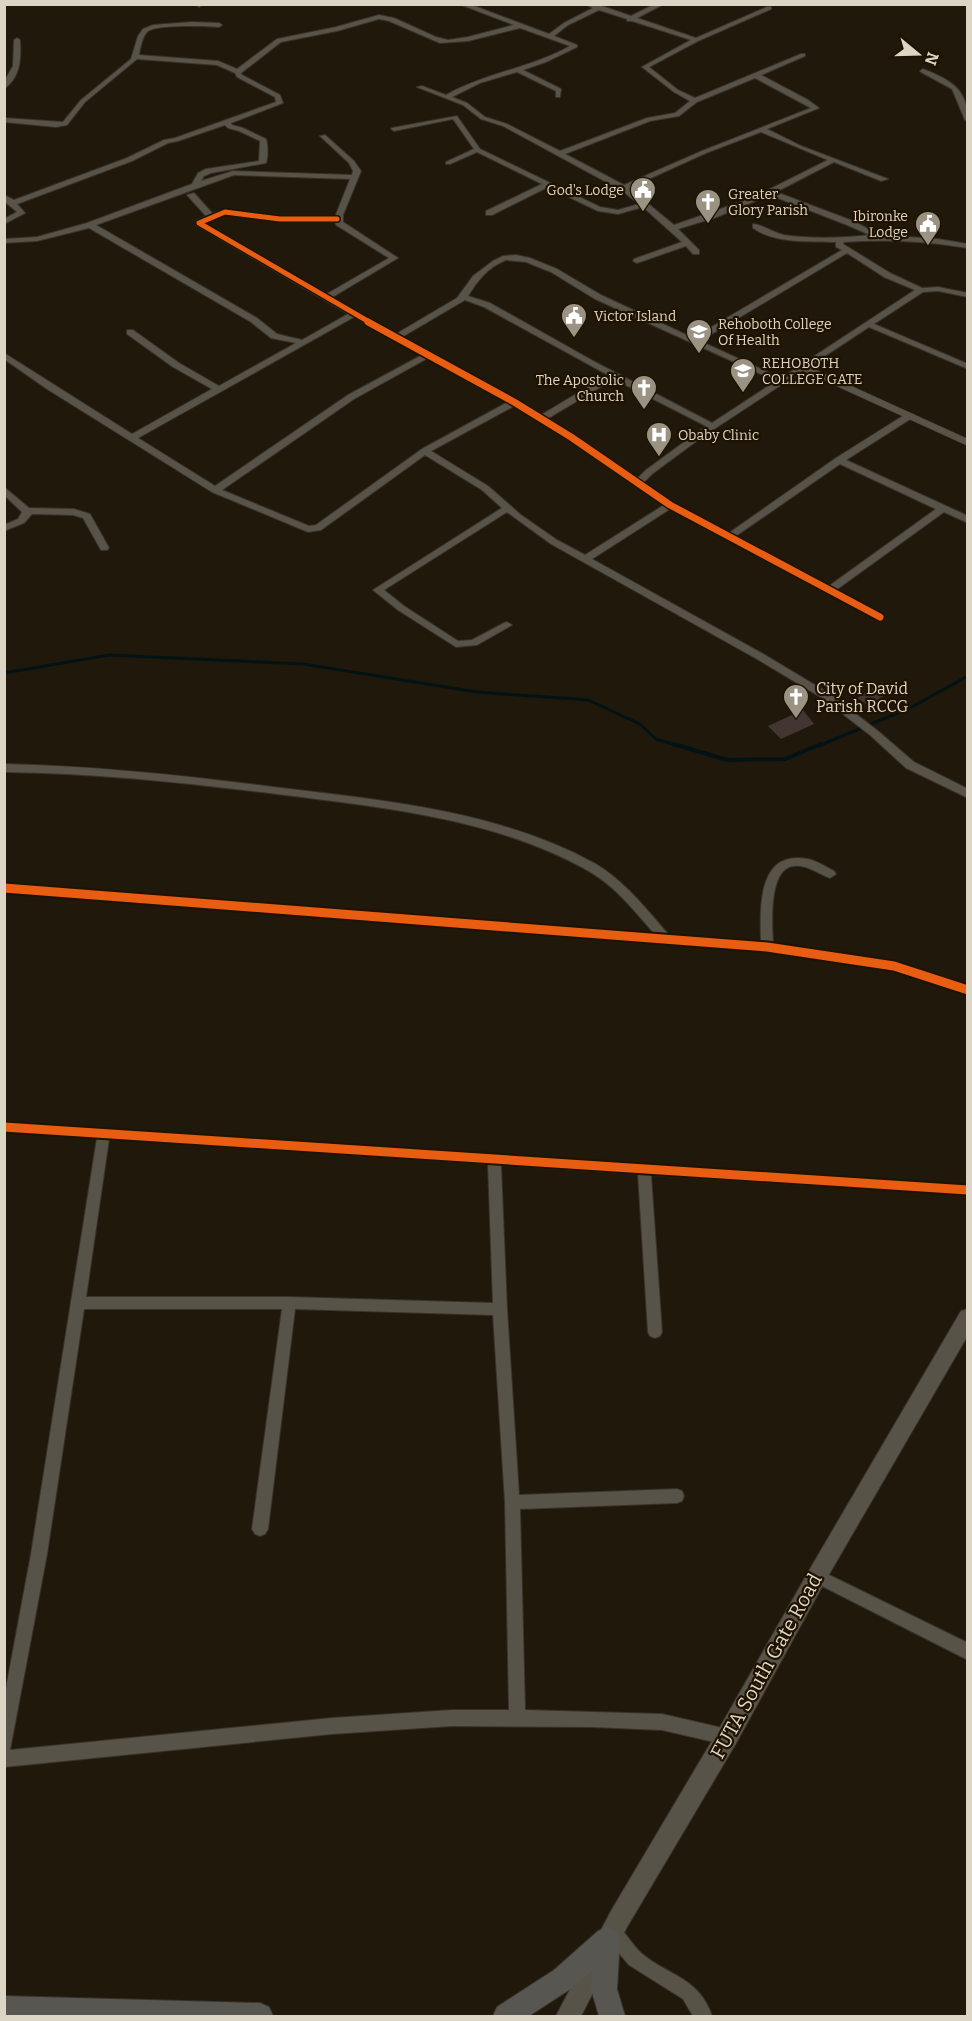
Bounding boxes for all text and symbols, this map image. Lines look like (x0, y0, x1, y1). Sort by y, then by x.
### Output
north arrow (888, 24, 948, 84)
text: N (921, 50, 943, 68)
public building icon: God's Lodge (628, 175, 658, 213)
place label: God's Lodge (546, 182, 624, 199)
place label: Greater Glory Parish (728, 186, 808, 219)
church icon: Greater Glory Parish (693, 187, 723, 225)
place label: Ibironke Lodge (853, 208, 908, 241)
public building icon: Ibironke Lodge (913, 209, 943, 247)
public building icon: Victor Island (559, 301, 589, 339)
place label: Victor Island (594, 308, 676, 325)
place label: Rehoboth College Of Health (718, 316, 832, 349)
school or university icon: Rehoboth College Of Health (684, 317, 714, 355)
place label: REHOBOTH COLLEGE GATE (762, 355, 862, 388)
school or university icon: REHOBOTH COLLEGE GATE (728, 356, 758, 394)
place label: The Apostolic Church (536, 372, 624, 405)
church icon: The Apostolic Church (629, 373, 659, 411)
hospital icon: Obaby Clinic (644, 420, 674, 458)
place label: Obaby Clinic (678, 427, 759, 444)
place label: City of David Parish RCCG (816, 679, 908, 716)
church icon: City of David Parish RCCG (781, 682, 811, 720)
street label: FUTA South Gate Road (705, 1569, 827, 1763)

